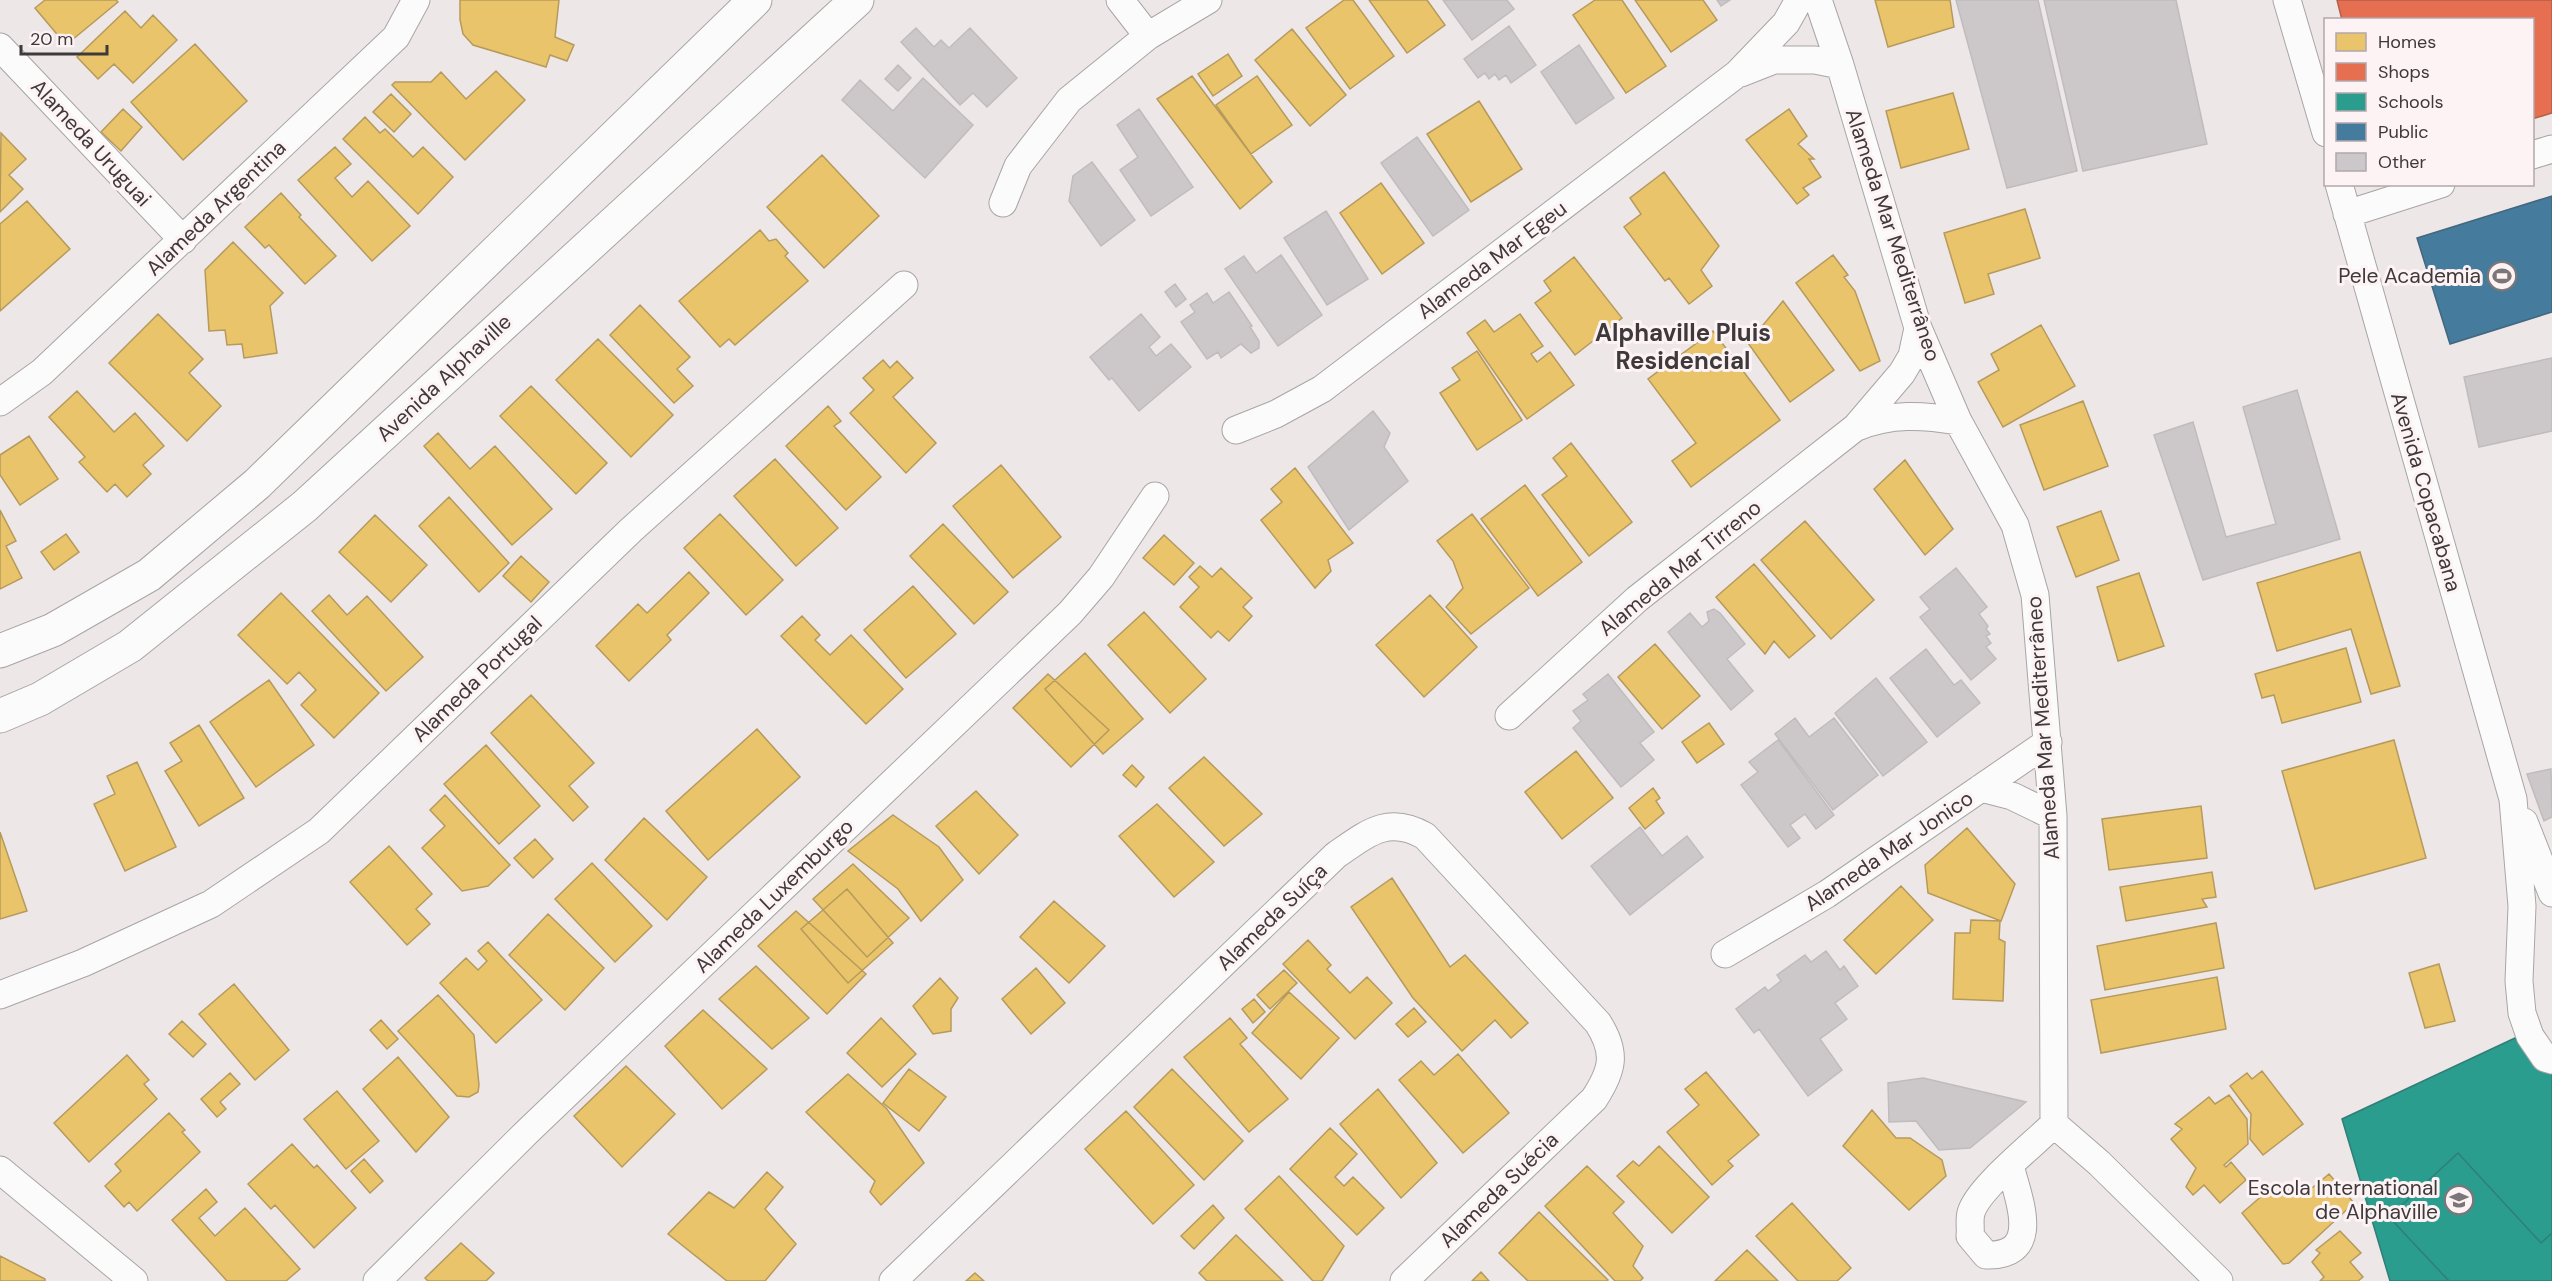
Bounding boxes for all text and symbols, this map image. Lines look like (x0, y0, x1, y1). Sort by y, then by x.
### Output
scale bar (21, 18, 106, 56)
legend (2324, 18, 2534, 186)
text: 20 m (30, 27, 73, 51)
text: Homes (2378, 30, 2436, 54)
text: Shops (2378, 60, 2430, 84)
street label: Alameda Uruguai (25, 73, 157, 213)
text: Schools (2378, 90, 2443, 114)
street label: Alameda Mar Mediterrâneo (1839, 105, 1947, 365)
text: Public (2378, 120, 2429, 144)
street label: Alameda Argentina (140, 134, 292, 282)
text: Other (2378, 150, 2427, 174)
street label: Alameda Mar Egeu (1412, 195, 1572, 325)
sports icon: Pele Academia (2486, 260, 2518, 292)
place label: Pele Academia (2338, 262, 2481, 290)
street label: Avenida Alphaville (370, 308, 518, 448)
district label: Alphaville Pluis Residencial (1595, 317, 1771, 376)
street label: Avenida Copacabana (2384, 389, 2468, 595)
street label: Alameda Mar Tirreno (1593, 494, 1767, 642)
street label: Alameda Mar Mediterrâneo (2020, 595, 2066, 861)
street label: Alameda Portugal (406, 610, 548, 748)
street label: Alameda Mar Jonico (1799, 784, 1979, 918)
street label: Alameda Luxemburgo (688, 813, 860, 979)
street label: Alameda Suíça (1211, 857, 1333, 977)
street label: Alameda Suécia (1433, 1126, 1565, 1254)
place label: Escola International de Alphaville (2248, 1174, 2438, 1226)
school or university icon: Escola International de Alphaville (2443, 1184, 2475, 1216)

